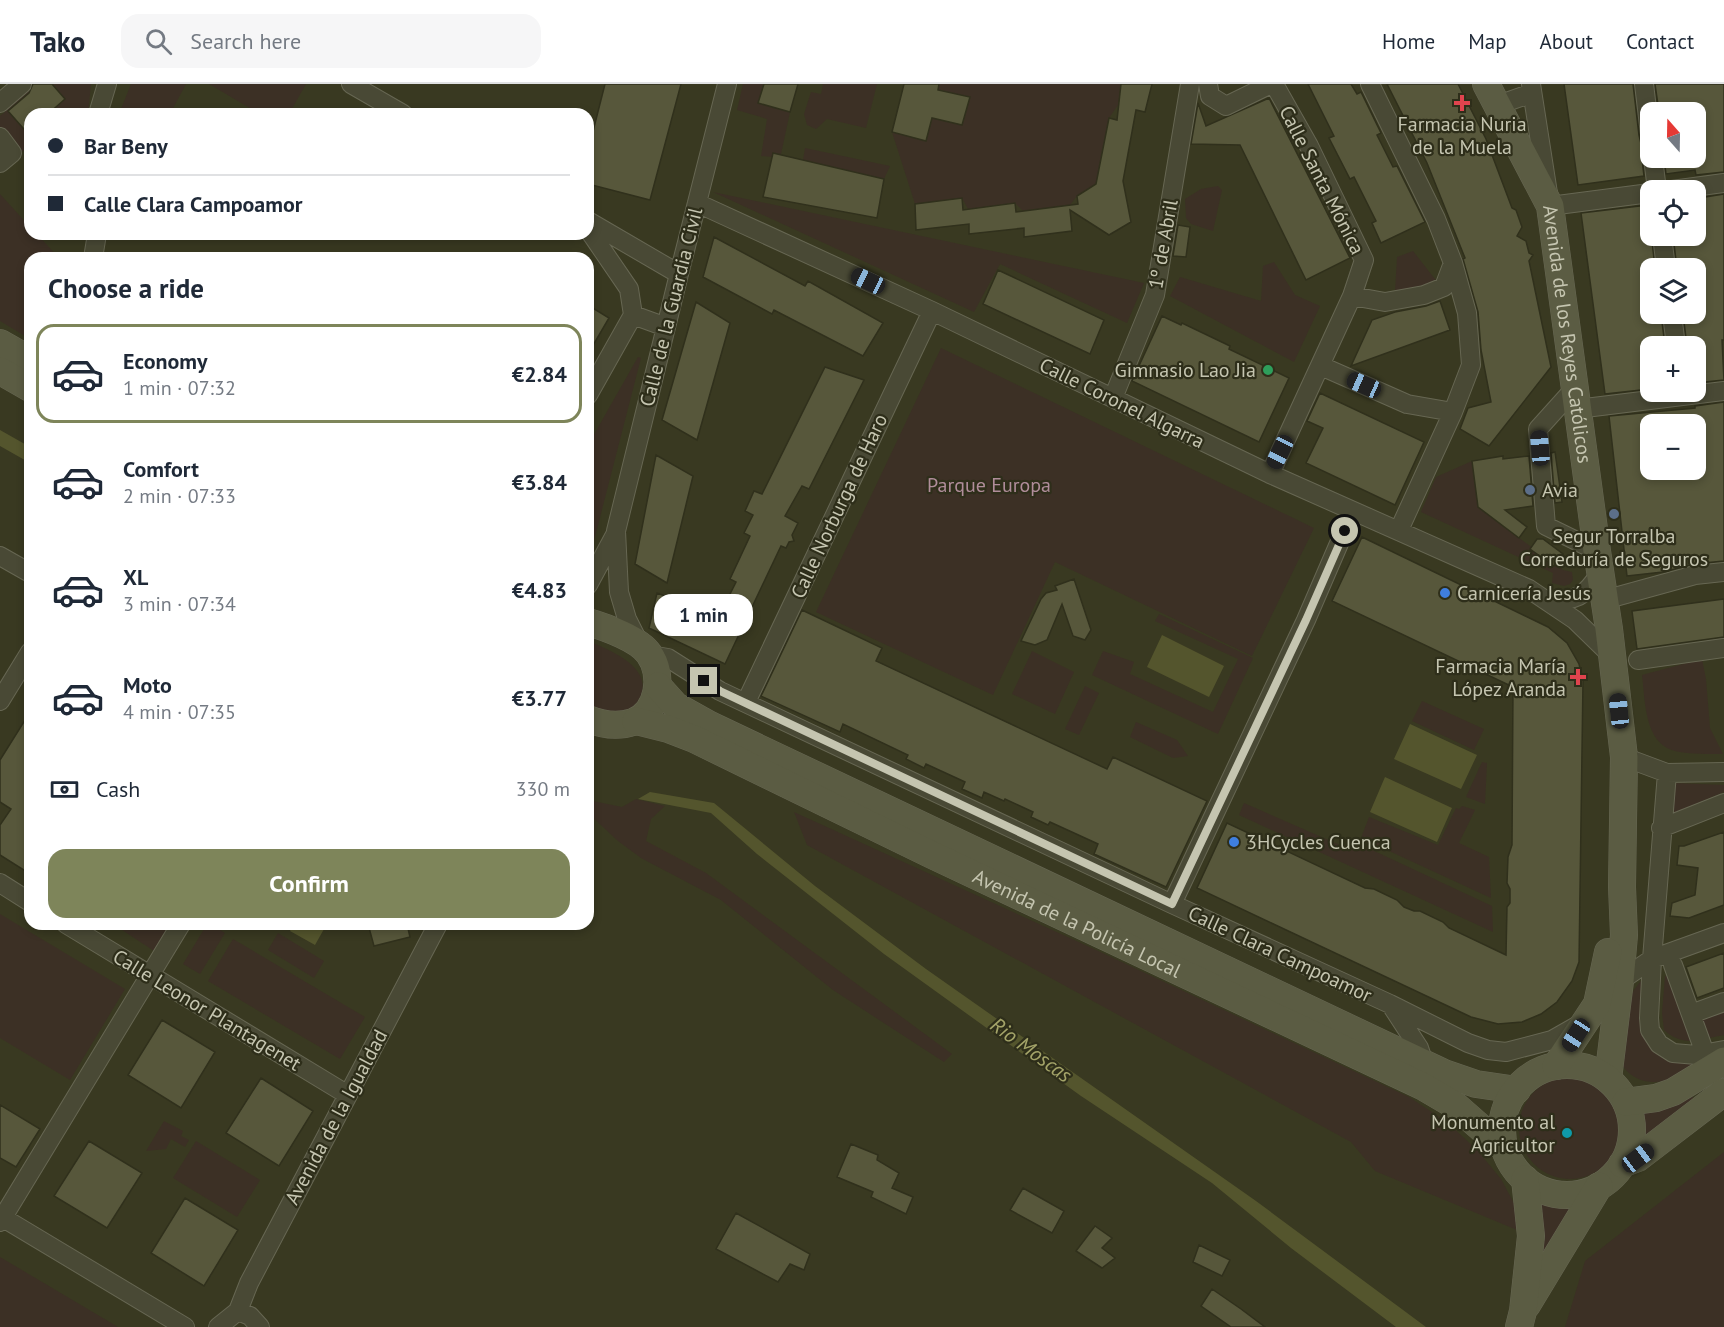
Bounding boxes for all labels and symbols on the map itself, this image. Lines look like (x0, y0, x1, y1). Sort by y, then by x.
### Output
marker: Farmacia Nuria de la Muela (1455, 96, 1469, 110)
street label: Calle Santa Mónica (1273, 101, 1371, 259)
north arrow (1640, 102, 1706, 168)
place label: Farmacia Nuria de la Muela (1397, 111, 1527, 160)
street label: 1º de Abril (1142, 197, 1184, 291)
street label: Avenida de los Reyes Católicos (1537, 203, 1598, 465)
street label: Calle de la Guardia Civil (634, 205, 708, 409)
car (848, 265, 888, 297)
street label: Calle Coronel Algarra (1035, 352, 1209, 454)
place label: Gimnasio Lao Jia (1114, 357, 1256, 383)
marker: Gimnasio Lao Jia (1261, 363, 1275, 377)
car (1344, 369, 1384, 401)
street label: Calle Norburga de Haro (785, 410, 893, 602)
car (1529, 429, 1551, 467)
car (1264, 432, 1296, 472)
park label: Parque Europa (927, 472, 1051, 498)
place label: Avia (1542, 477, 1578, 503)
marker: Avia (1523, 483, 1537, 497)
marker: Segur Torralba Correduría de Seguros (1607, 507, 1621, 521)
route start (1331, 517, 1358, 544)
place label: Segur Torralba Correduría de Seguros (1520, 523, 1708, 572)
place label: Carnicería Jesús (1457, 580, 1591, 606)
marker: Carnicería Jesús (1438, 586, 1452, 600)
callout: 1 min (654, 594, 754, 636)
place label: Farmacia María López Aranda (1435, 653, 1566, 702)
route end (690, 667, 717, 694)
marker: Farmacia María López Aranda (1571, 670, 1585, 684)
car (1608, 692, 1630, 730)
place label: 3HCycles Cuenca (1246, 829, 1391, 855)
marker: 3HCycles Cuenca (1227, 835, 1241, 849)
street label: Avenida de la Policía Local (969, 863, 1185, 984)
street label: Calle Clara Campoamor (1184, 900, 1376, 1008)
street label: Calle Leonor Plantagenet (108, 943, 306, 1077)
water label: Rio Moscas (985, 1011, 1078, 1089)
car (1559, 1015, 1593, 1055)
street label: Avenida de la Igualdad (279, 1025, 393, 1209)
place label: Monumento al Agricultor (1431, 1109, 1555, 1158)
marker: Monumento al Agricultor (1560, 1126, 1574, 1140)
car (1618, 1140, 1658, 1176)

